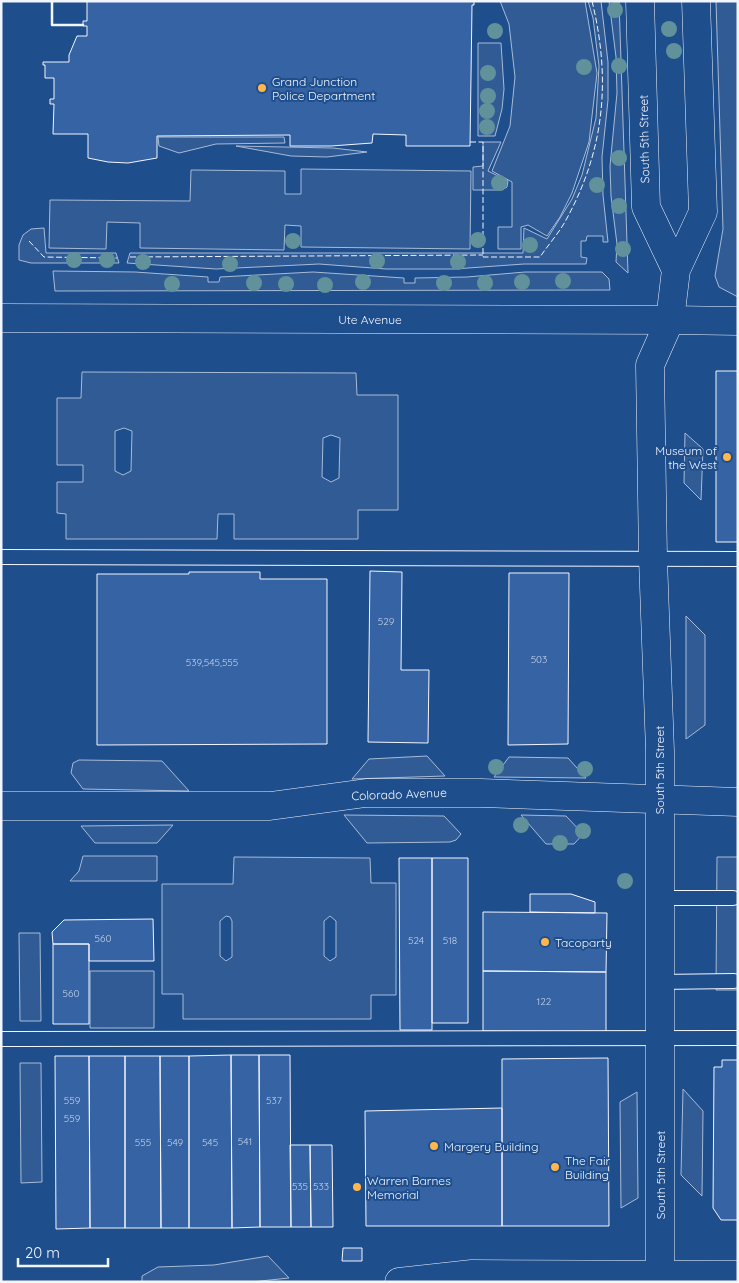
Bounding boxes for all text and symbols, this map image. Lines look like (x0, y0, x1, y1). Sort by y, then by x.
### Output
place label: Grand Junction Police Department (272, 74, 375, 103)
marker: Grand Junction Police Department (256, 82, 268, 94)
street label: South 5th Street (636, 95, 652, 183)
street label: Ute Avenue (338, 312, 402, 327)
place label: Museum of the West (655, 443, 718, 472)
marker: Museum of the West (721, 451, 733, 463)
house number: 529 (378, 615, 395, 628)
house number: 503 (531, 653, 547, 666)
house number: 539,545,555 (186, 656, 238, 669)
street label: South 5th Street (652, 726, 667, 814)
street label: Colorado Avenue (351, 785, 447, 803)
house number: 560 (95, 932, 111, 945)
house number: 524 (408, 934, 424, 947)
house number: 518 (443, 934, 457, 947)
place label: Tacoparty (555, 935, 612, 950)
marker: Tacoparty (539, 936, 551, 948)
house number: 560 (63, 987, 79, 1000)
house number: 122 (537, 995, 552, 1008)
house number: 559 (64, 1094, 81, 1107)
house number: 537 (266, 1094, 282, 1107)
house number: 559 (64, 1112, 81, 1125)
street label: South 5th Street (653, 1131, 668, 1219)
house number: 541 (238, 1135, 252, 1148)
house number: 555 (135, 1136, 151, 1149)
house number: 549 (167, 1136, 183, 1149)
house number: 545 (202, 1136, 218, 1149)
place label: Margery Building (444, 1139, 539, 1154)
marker: Margery Building (428, 1140, 440, 1152)
place label: The Fair Building (565, 1153, 611, 1182)
marker: The Fair Building (549, 1161, 561, 1173)
place label: Warren Barnes Memorial (367, 1173, 451, 1202)
house number: 535 (292, 1180, 308, 1193)
house number: 533 (313, 1180, 329, 1193)
marker: Warren Barnes Memorial (351, 1181, 363, 1193)
scale bar (18, 1236, 108, 1268)
text: 20 m (25, 1243, 60, 1262)

